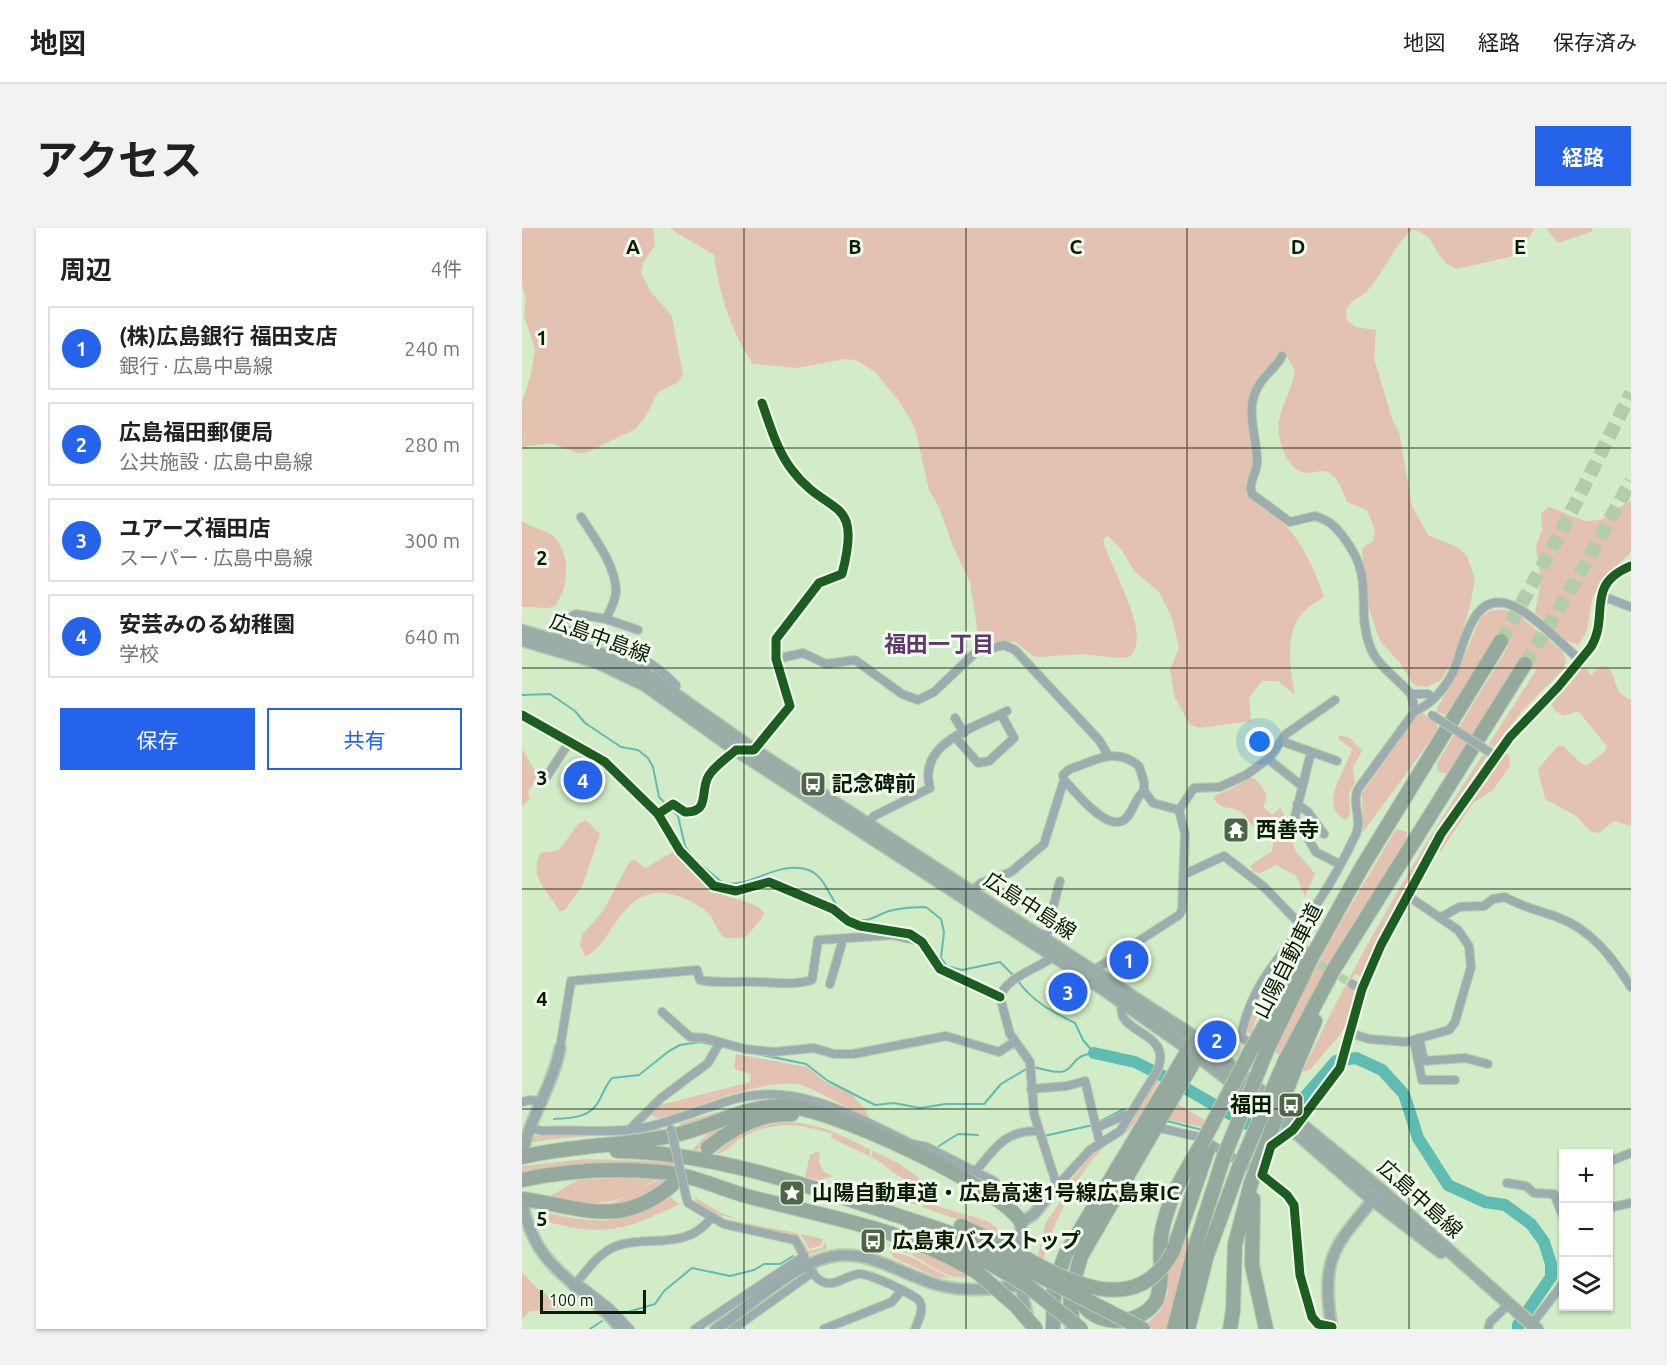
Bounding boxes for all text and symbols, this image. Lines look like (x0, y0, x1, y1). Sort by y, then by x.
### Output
text: 地図 (30, 27, 86, 58)
text: 地図 (1403, 30, 1445, 54)
text: 経路 (1478, 30, 1520, 54)
text: 保存済み (1553, 30, 1637, 54)
button: 経路 (1535, 126, 1631, 186)
text: アクセス (36, 136, 202, 183)
text: A (626, 235, 640, 258)
text: B (848, 235, 862, 258)
text: C (1070, 235, 1083, 258)
text: D (1291, 235, 1305, 258)
text: E (1514, 235, 1526, 258)
text: 周辺 (60, 255, 112, 284)
text: 4件 (431, 257, 462, 280)
text: (株)広島銀行 福田支店 (119, 323, 337, 348)
text: 1 (536, 326, 548, 349)
text: 1 (76, 337, 87, 360)
text: 240 m (404, 337, 460, 360)
text: 銀行 · 広島中島線 (119, 354, 273, 377)
text: 広島福田郵便局 (119, 419, 273, 444)
text: 2 (76, 433, 87, 456)
text: 280 m (404, 433, 460, 456)
text: 公共施設 · 広島中島線 (119, 450, 313, 473)
text: ユアーズ福田店 (119, 515, 271, 540)
text: 3 (76, 529, 87, 552)
text: 300 m (404, 529, 460, 552)
text: スーパー · 広島中島線 (119, 546, 313, 569)
text: 2 (536, 546, 548, 569)
street label: 広島中島線 (547, 608, 654, 666)
text: 安芸みのる幼稚園 (119, 611, 295, 636)
text: 4 (76, 625, 87, 648)
text: 640 m (404, 625, 460, 648)
district label: 福田一丁目 (884, 631, 994, 656)
text: 学校 (119, 642, 159, 665)
button: 保存 (60, 708, 255, 770)
button: 共有 (267, 708, 462, 770)
your location (1245, 727, 1274, 756)
pin: 4 (564, 758, 602, 802)
text: 3 (536, 766, 548, 789)
bus stop icon: 記念碑前 (798, 769, 828, 799)
place label: 記念碑前 (832, 771, 916, 795)
temple icon: 西善寺 (1221, 815, 1251, 845)
place label: 西善寺 (1256, 817, 1319, 841)
street label: 広島中島線 (980, 867, 1081, 944)
street label: 山陽自動車道 (1248, 899, 1326, 1022)
pin: 1 (1110, 938, 1148, 982)
pin: 3 (1048, 970, 1088, 1014)
text: 4 (536, 987, 548, 1010)
pin: 2 (1198, 1018, 1236, 1062)
bus stop icon: 福田 (1276, 1090, 1306, 1120)
place label: 福田 (1230, 1092, 1272, 1116)
map controls (1559, 1149, 1613, 1311)
button: + (1559, 1149, 1613, 1203)
street label: 広島中島線 (1374, 1154, 1468, 1242)
place icon: 山陽自動車道・広島高速1号線広島東IC (777, 1178, 807, 1208)
place label: 山陽自動車道・広島高速1号線広島東IC (812, 1180, 1180, 1204)
button: − (1559, 1203, 1613, 1257)
text: 5 (536, 1207, 548, 1230)
bus stop icon: 広島東バスストップ (858, 1226, 888, 1256)
place label: 広島東バスストップ (892, 1228, 1081, 1252)
button: layers (1559, 1257, 1613, 1311)
scale bar (540, 1287, 646, 1314)
text: 100 m (549, 1291, 594, 1309)

